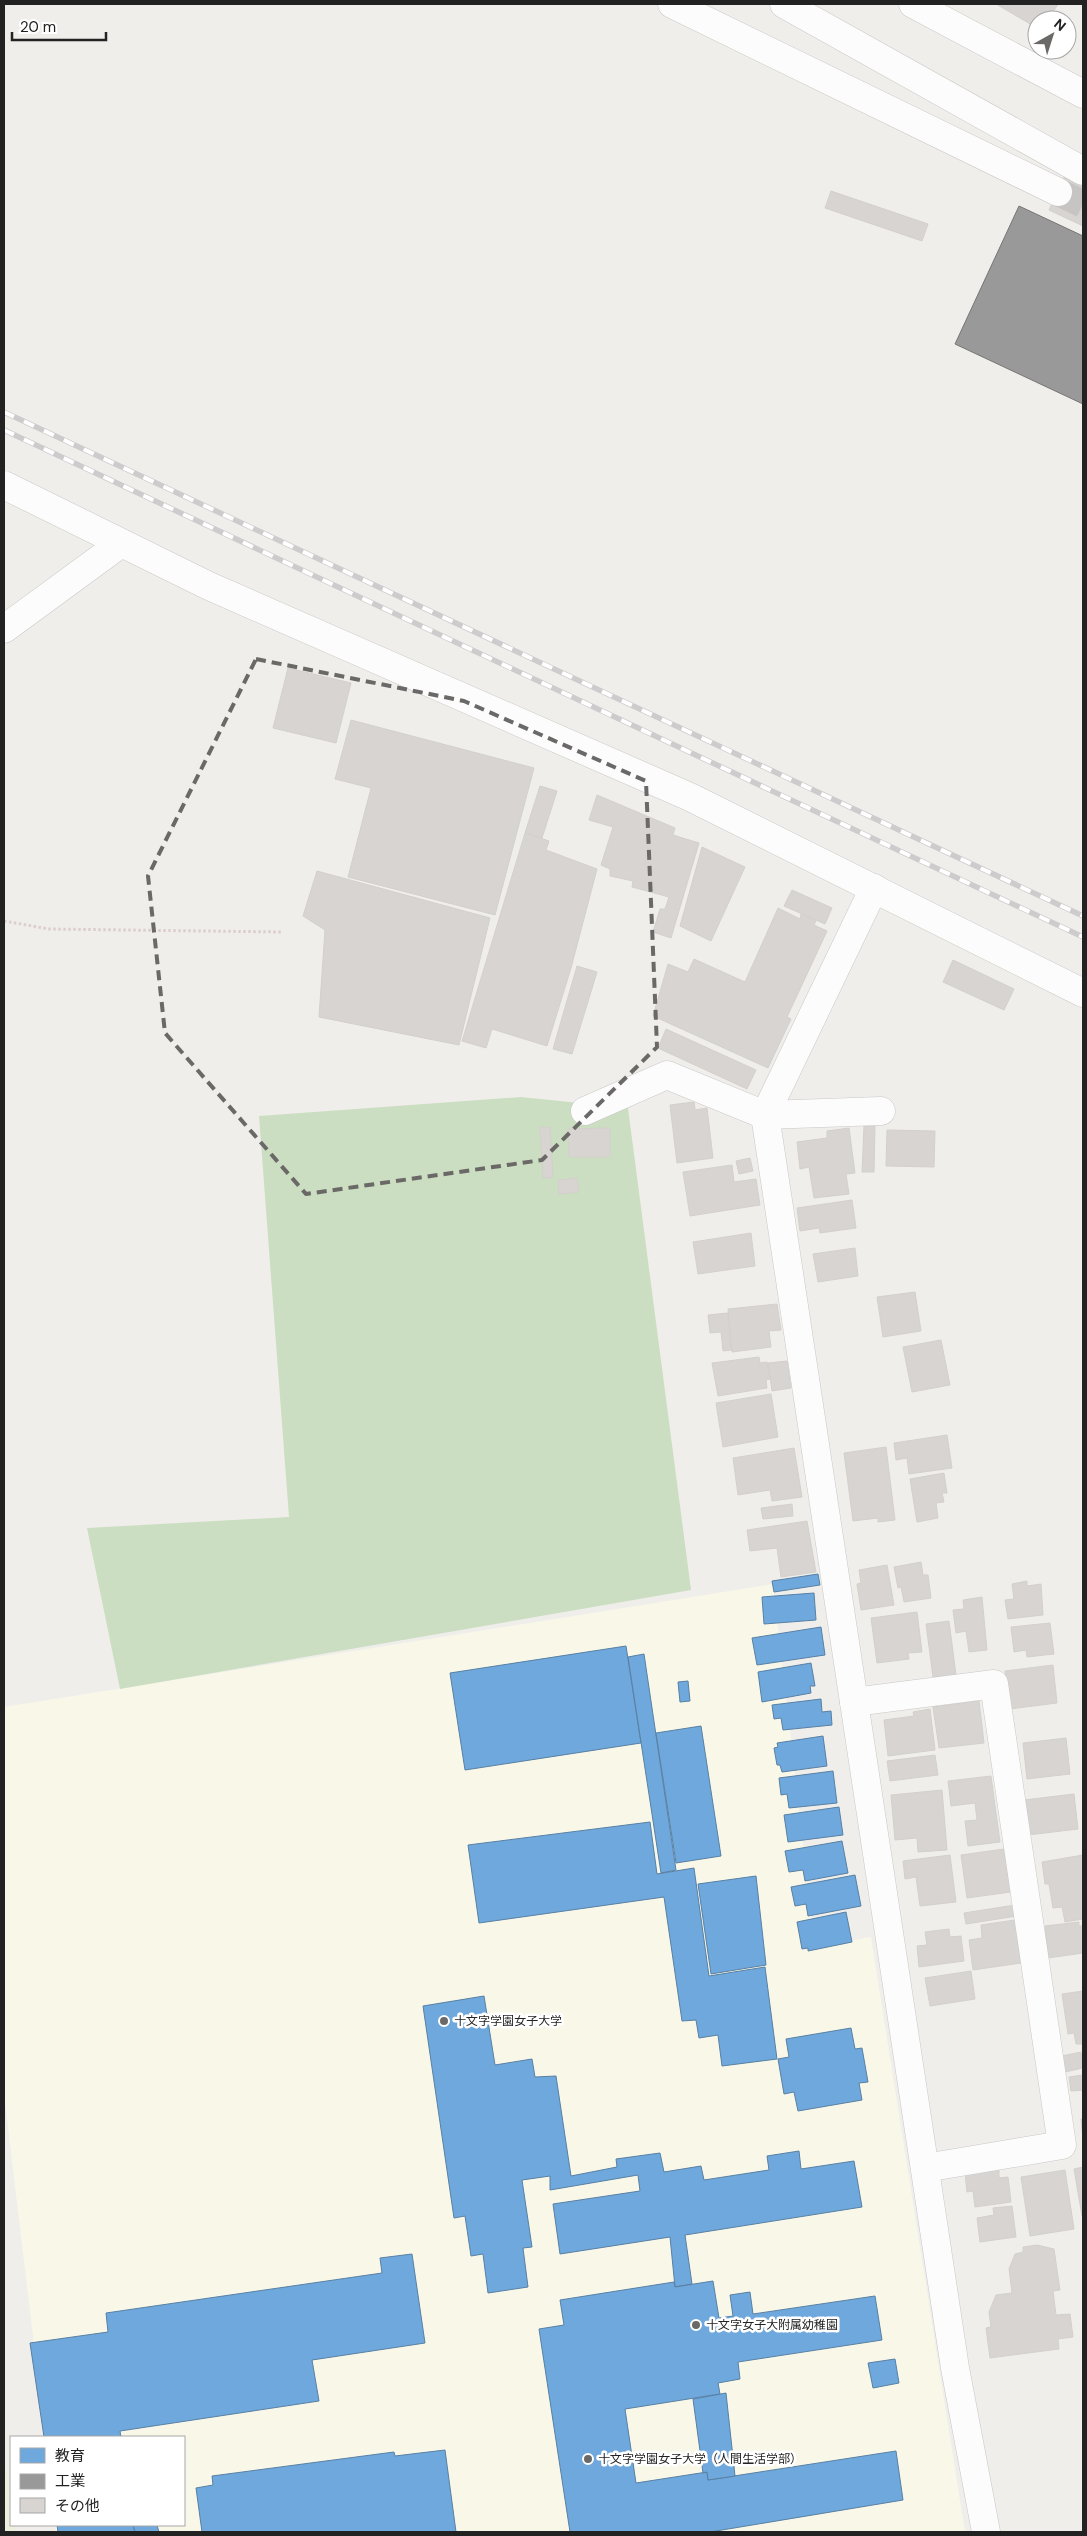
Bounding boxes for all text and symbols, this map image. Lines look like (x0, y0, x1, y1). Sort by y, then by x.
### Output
scale bar (12, 10, 106, 42)
north arrow (1027, 10, 1077, 60)
text: N (1051, 15, 1070, 35)
text: 20 m (20, 17, 56, 37)
place label: 十文字学園女子大学 (454, 2013, 562, 2029)
marker: 十文字学園女子大学 (438, 2015, 450, 2027)
place label: 十文字女子大附属幼稚園 (706, 2317, 838, 2333)
marker: 十文字女子大附属幼稚園 (690, 2319, 702, 2331)
legend (10, 2436, 185, 2526)
text: 教育 (55, 2446, 85, 2466)
place label: 十文字学園女子大学（人間生活学部） (598, 2451, 802, 2467)
marker: 十文字学園女子大学（人間生活学部） (582, 2453, 594, 2465)
text: 工業 (55, 2471, 85, 2491)
text: その他 (55, 2496, 100, 2516)

